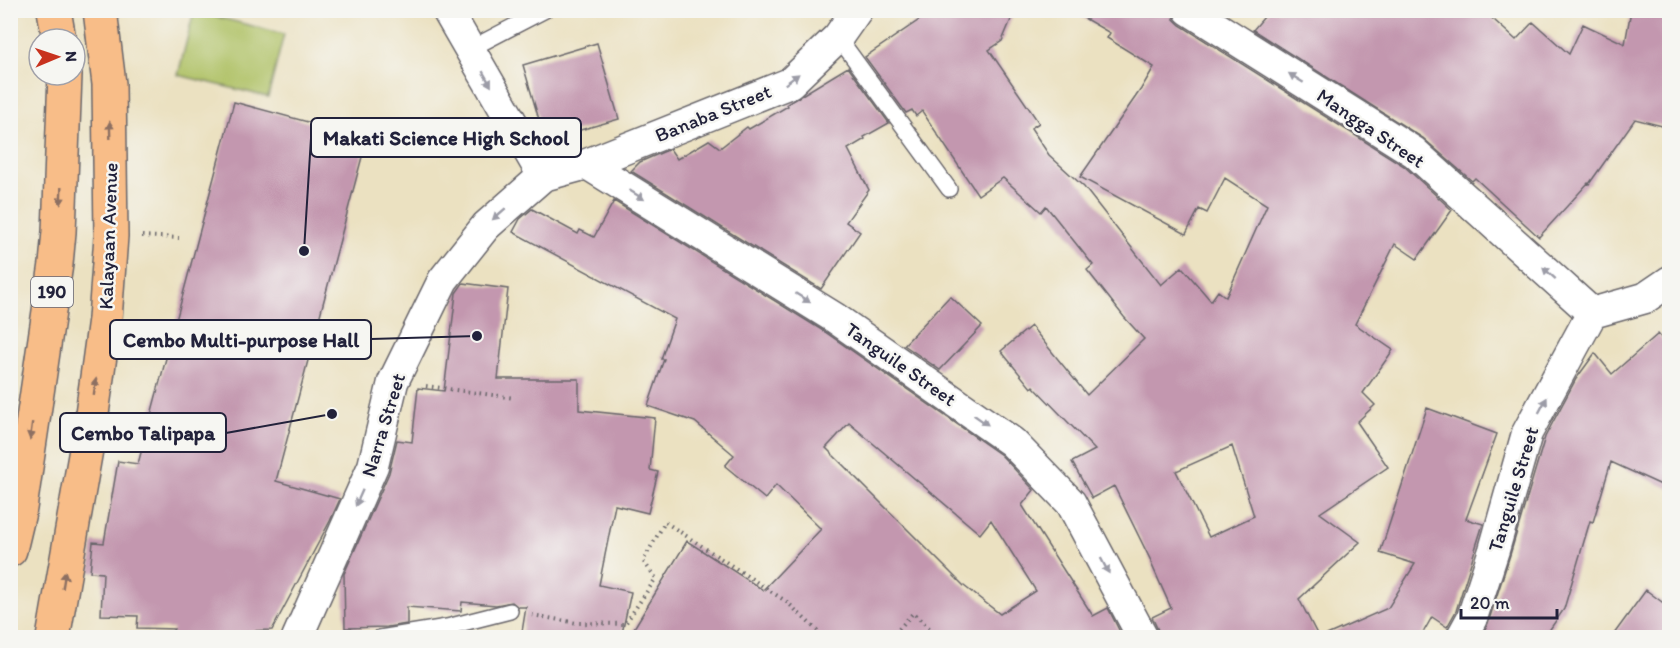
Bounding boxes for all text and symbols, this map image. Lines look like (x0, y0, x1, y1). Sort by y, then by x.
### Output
north arrow (27, 27, 87, 87)
text: N (62, 51, 81, 62)
one-way arrow (482, 71, 493, 87)
one-way arrow (1288, 72, 1304, 83)
one-way arrow (785, 73, 800, 85)
street label: Banaba Street (651, 79, 775, 147)
street label: Mangga Street (1312, 83, 1430, 173)
callout: Makati Science High School (311, 118, 581, 157)
one-way arrow (105, 121, 115, 140)
text: Makati Science High School (323, 125, 570, 151)
street label: Kalayaan Avenue (93, 162, 123, 310)
one-way arrow (56, 187, 65, 206)
one-way arrow (629, 189, 645, 200)
one-way arrow (491, 208, 507, 221)
one-way arrow (1542, 267, 1557, 280)
road number: 190 (31, 277, 73, 307)
one-way arrow (795, 292, 811, 303)
street label: Tanguile Street (841, 317, 961, 411)
callout: Cembo Multi-purpose Hall (110, 320, 371, 359)
text: Cembo Multi-purpose Hall (123, 327, 360, 353)
street label: Narra Street (356, 370, 410, 480)
one-way arrow (90, 378, 100, 397)
one-way arrow (1538, 396, 1548, 413)
callout: Cembo Talipapa (60, 413, 226, 452)
one-way arrow (972, 414, 988, 426)
text: Cembo Talipapa (71, 420, 216, 446)
one-way arrow (27, 422, 36, 441)
street label: Tanguile Street (1483, 423, 1543, 555)
one-way arrow (354, 489, 364, 507)
one-way arrow (1100, 558, 1110, 575)
one-way arrow (59, 570, 68, 589)
scale bar (1461, 582, 1557, 620)
text: 20 m (1470, 592, 1510, 614)

